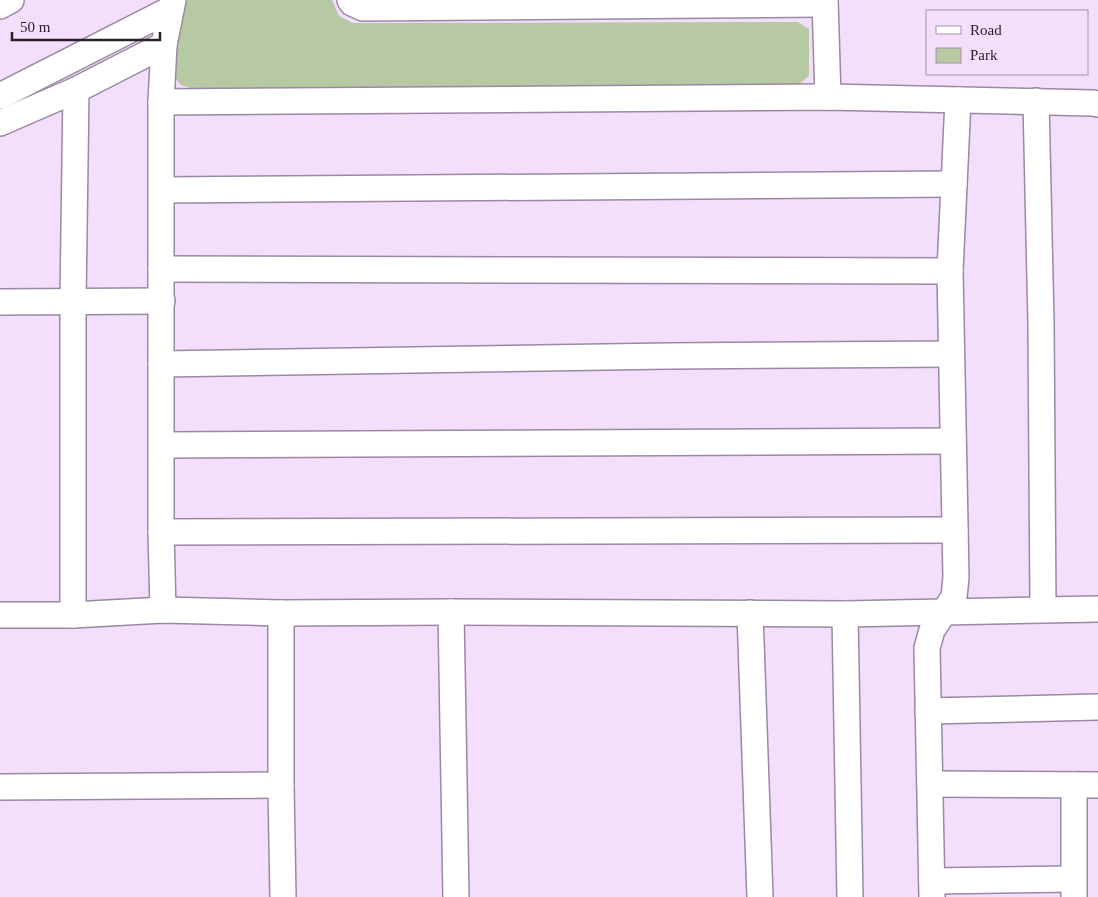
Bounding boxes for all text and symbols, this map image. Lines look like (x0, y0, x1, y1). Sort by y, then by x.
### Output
scale bar (12, 10, 160, 42)
legend (926, 10, 1088, 75)
text: 50 m (20, 19, 51, 35)
text: Road (970, 22, 1002, 38)
text: Park (970, 47, 998, 63)

